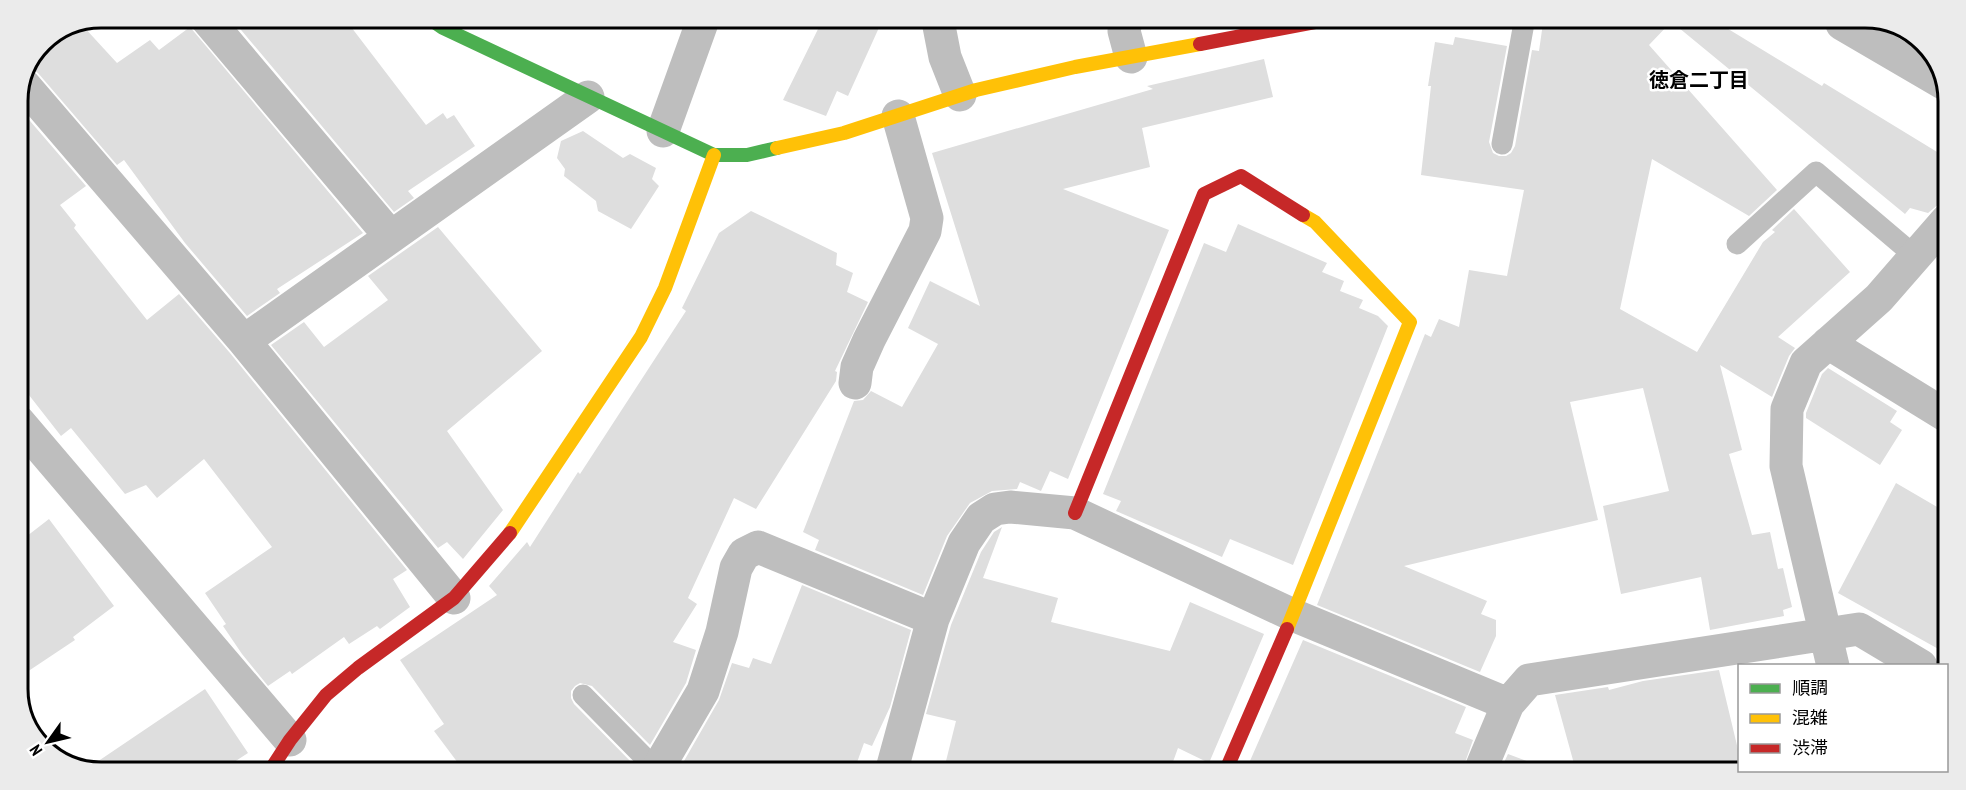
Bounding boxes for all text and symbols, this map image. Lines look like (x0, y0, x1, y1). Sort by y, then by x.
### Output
district label: 徳倉二丁目 (1649, 67, 1749, 93)
legend (1738, 664, 1948, 772)
text: 順調 (1792, 676, 1828, 699)
text: 混雑 (1792, 706, 1828, 729)
north arrow (18, 712, 78, 772)
text: 渋滞 (1792, 736, 1828, 759)
text: N (25, 741, 46, 760)

